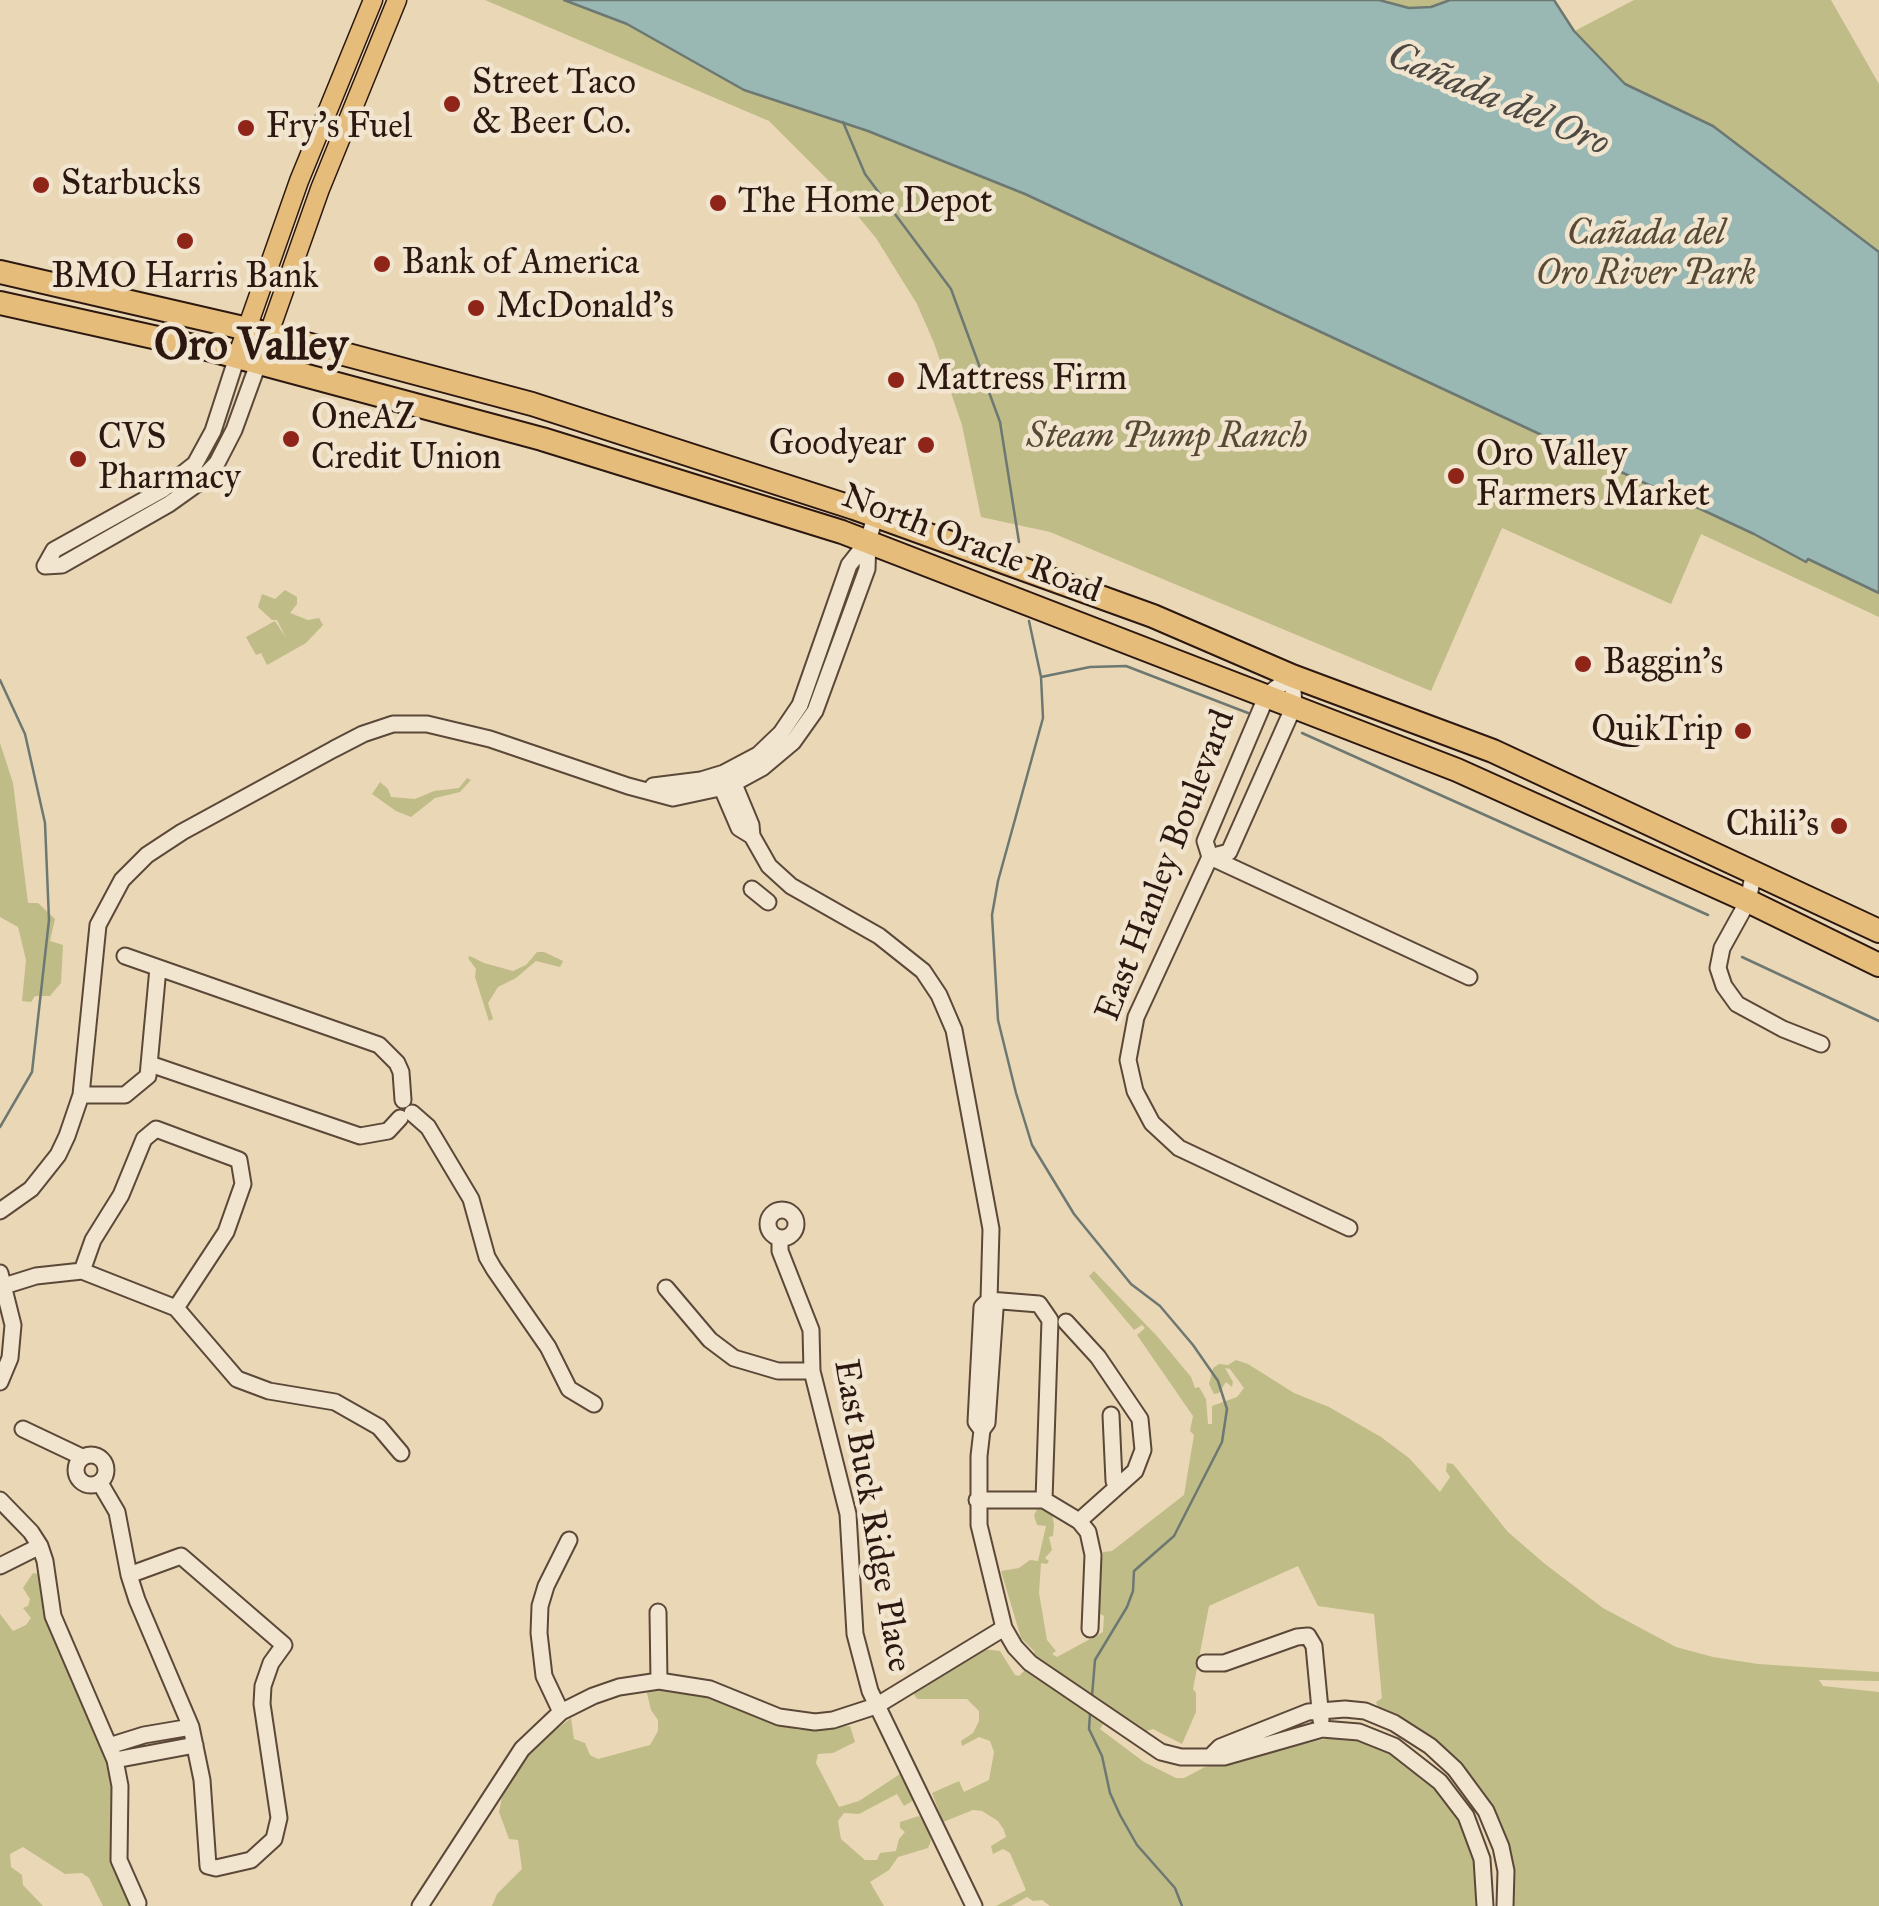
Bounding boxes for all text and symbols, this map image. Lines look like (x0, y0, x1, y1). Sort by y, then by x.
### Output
water label: Cañada del Oro (1380, 34, 1616, 168)
place label: Street Taco & Beer Co. (472, 63, 636, 145)
marker: Street Taco & Beer Co. (441, 93, 463, 115)
place label: Fry's Fuel (266, 107, 412, 149)
marker: Fry's Fuel (235, 117, 257, 139)
place label: Starbucks (61, 164, 201, 206)
marker: Starbucks (30, 174, 52, 196)
place label: The Home Depot (738, 182, 993, 224)
marker: The Home Depot (707, 192, 729, 214)
park label: Cañada del Oro River Park (1536, 214, 1756, 296)
marker: BMO Harris Bank (174, 230, 196, 252)
place label: Bank of America (402, 243, 639, 285)
marker: Bank of America (371, 253, 393, 275)
place label: BMO Harris Bank (51, 257, 319, 299)
place label: McDonald's (496, 287, 674, 329)
marker: McDonald's (465, 297, 487, 319)
district label: Oro Valley (154, 321, 348, 375)
place label: Mattress Firm (916, 359, 1127, 401)
marker: Mattress Firm (885, 369, 907, 391)
place label: OneAZ Credit Union (311, 398, 501, 480)
park label: Steam Pump Ranch (1027, 417, 1307, 459)
place label: CVS Pharmacy (98, 418, 241, 500)
place label: Goodyear (769, 424, 906, 466)
marker: OneAZ Credit Union (280, 428, 302, 450)
marker: Goodyear (915, 434, 937, 456)
place label: Oro Valley Farmers Market (1476, 435, 1710, 517)
marker: CVS Pharmacy (67, 448, 89, 470)
marker: Oro Valley Farmers Market (1445, 465, 1467, 487)
street label: North Oracle Road (835, 476, 1107, 614)
place label: Baggin's (1603, 643, 1723, 685)
marker: Baggin's (1572, 653, 1594, 675)
street label: East Hanley Boulevard (1088, 705, 1246, 1027)
place label: QuikTrip (1591, 710, 1723, 752)
marker: QuikTrip (1732, 720, 1754, 742)
place label: Chili's (1726, 805, 1819, 847)
marker: Chili's (1828, 815, 1850, 837)
street label: East Buck Ridge Place (823, 1356, 919, 1676)

